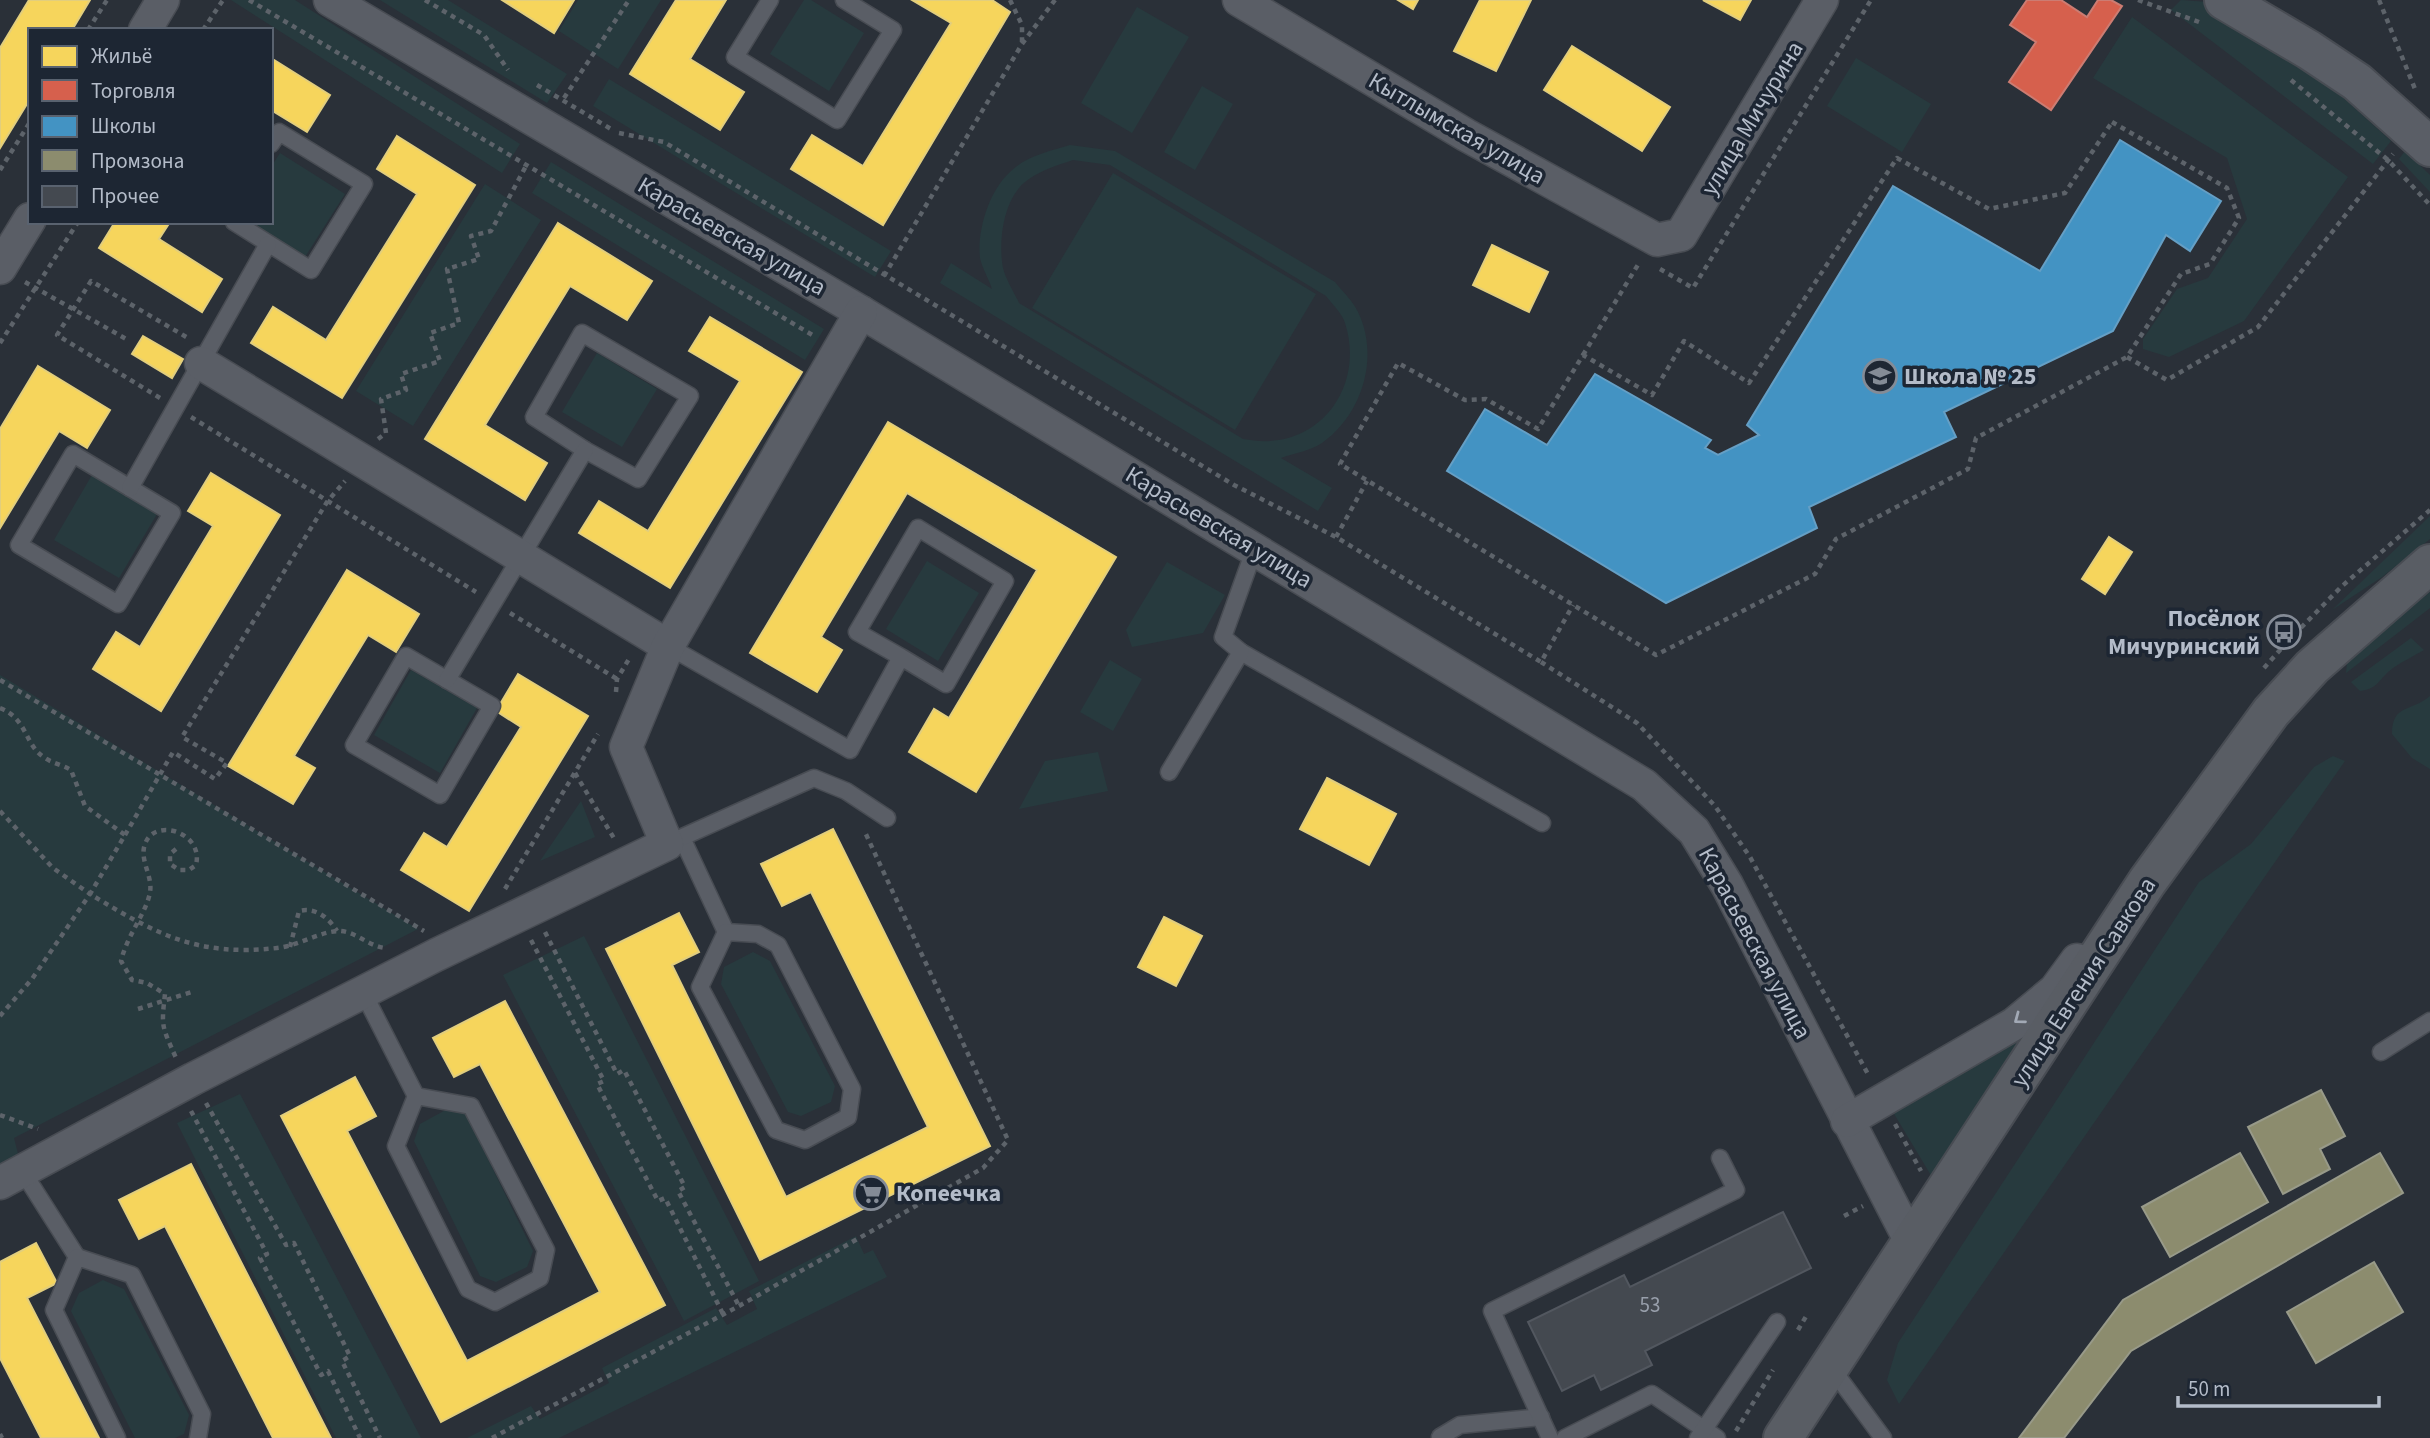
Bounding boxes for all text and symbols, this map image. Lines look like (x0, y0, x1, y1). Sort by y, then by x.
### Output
legend (28, 28, 273, 224)
street label: улица Мичурина (1692, 34, 1812, 202)
text: Жильё (91, 41, 152, 71)
street label: Кытлымская улица (1362, 64, 1552, 193)
text: Торговля (91, 76, 176, 106)
text: Школы (91, 111, 156, 141)
text: Промзона (91, 146, 184, 176)
street label: Карасьевская улица (631, 168, 833, 305)
text: Прочее (91, 181, 159, 211)
school or university icon: Школа № 25 (1861, 357, 1899, 395)
place label: Школа № 25 (1904, 359, 2036, 394)
street label: Карасьевская улица (1119, 458, 1319, 597)
place label: Посёлок Мичуринский (2108, 601, 2261, 664)
bus stop icon: Посёлок Мичуринский (2265, 613, 2303, 651)
street label: Карасьевская улица (1689, 841, 1820, 1045)
street label: улица Евгения Савкова (2002, 870, 2165, 1094)
one-way arrow (2014, 1011, 2026, 1023)
supermarket icon: Копеечка (852, 1174, 890, 1212)
place label: Копеечка (896, 1176, 1001, 1211)
house number: 53 (1640, 1290, 1660, 1320)
scale bar (2178, 1364, 2379, 1408)
text: 50 m (2188, 1374, 2230, 1404)

